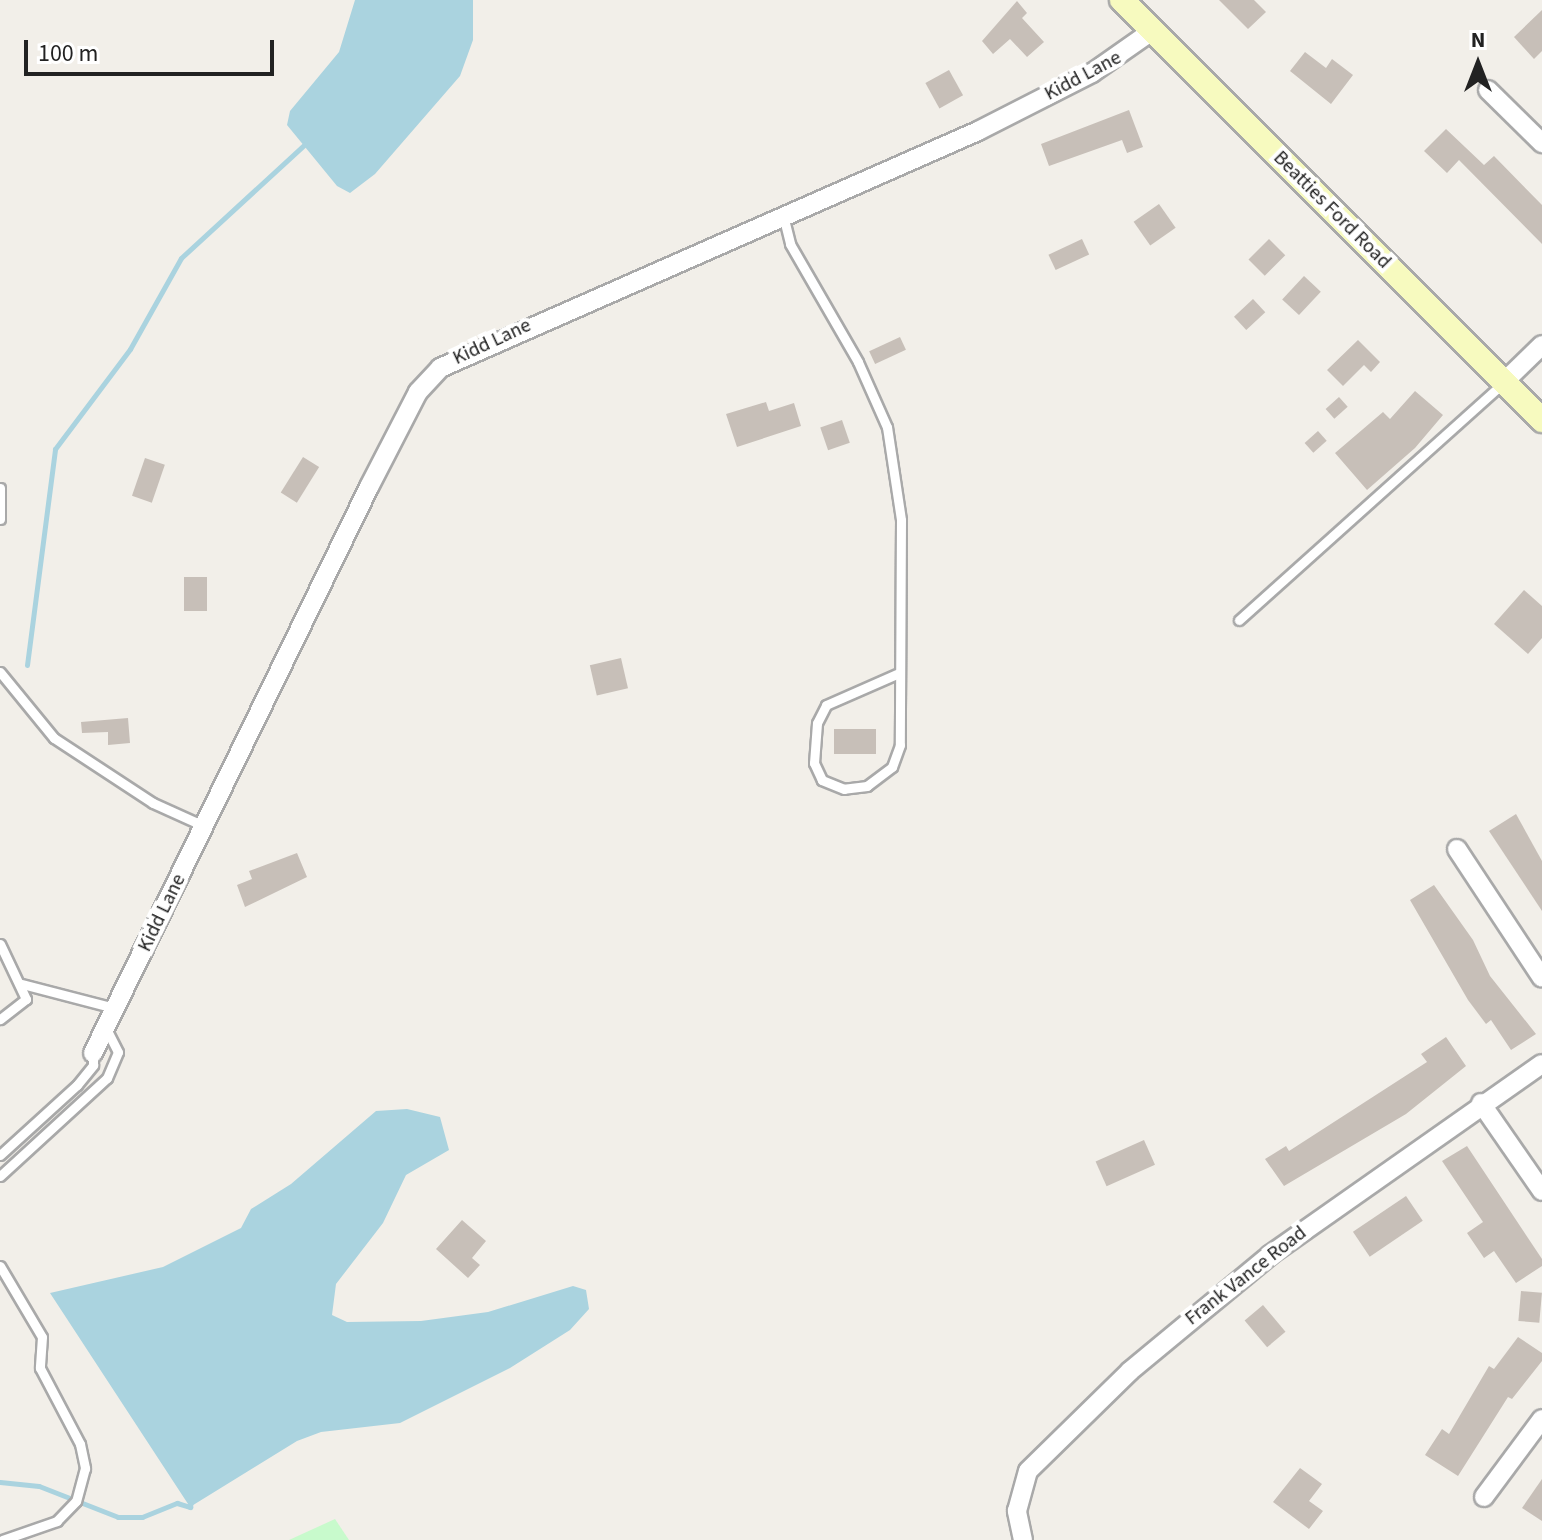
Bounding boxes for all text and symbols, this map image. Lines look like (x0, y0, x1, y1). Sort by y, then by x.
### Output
scale bar (28, 24, 278, 74)
north arrow (1438, 24, 1518, 104)
text: N (1471, 24, 1485, 56)
text: 100 m (38, 36, 98, 71)
street label: Kidd Lane (1041, 46, 1125, 106)
street label: Beatties Ford Road (1268, 146, 1396, 274)
street label: Kidd Lane (449, 314, 535, 370)
street label: Kidd Lane (133, 870, 191, 956)
street label: Frank Vance Road (1181, 1221, 1311, 1331)

